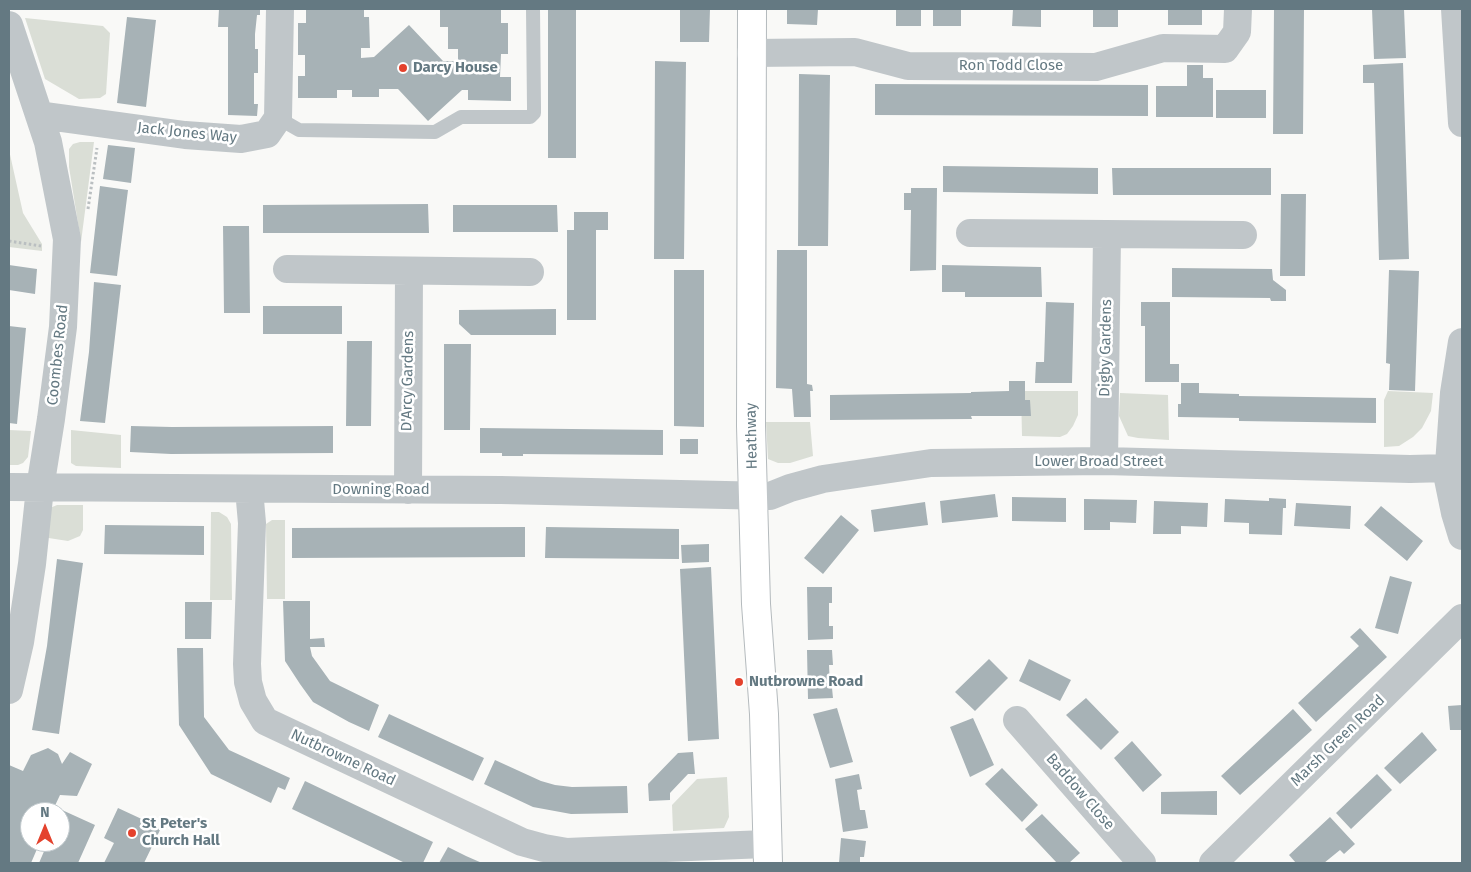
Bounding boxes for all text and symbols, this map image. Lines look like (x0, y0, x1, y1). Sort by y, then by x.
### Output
street label: Ron Todd Close (959, 57, 1063, 75)
place label: Darcy House (413, 59, 498, 77)
marker: Darcy House (397, 62, 409, 74)
street label: Jack Jones Way (136, 119, 238, 147)
street label: Digby Gardens (1096, 299, 1116, 397)
street label: Coombes Road (44, 304, 72, 406)
street label: D'Arcy Gardens (398, 330, 418, 432)
street label: Heathway (742, 403, 762, 469)
street label: Lower Broad Street (1034, 453, 1164, 471)
street label: Downing Road (332, 481, 430, 499)
place label: Nutbrowne Road (749, 673, 863, 691)
marker: Nutbrowne Road (733, 676, 745, 688)
street label: Marsh Green Road (1287, 692, 1389, 790)
street label: Nutbrowne Road (288, 726, 398, 790)
street label: Baddow Close (1042, 750, 1118, 834)
north arrow (20, 802, 70, 852)
text: N (40, 804, 50, 821)
place label: St Peter's Church Hall (142, 815, 220, 850)
marker: St Peter's Church Hall (126, 827, 138, 839)

